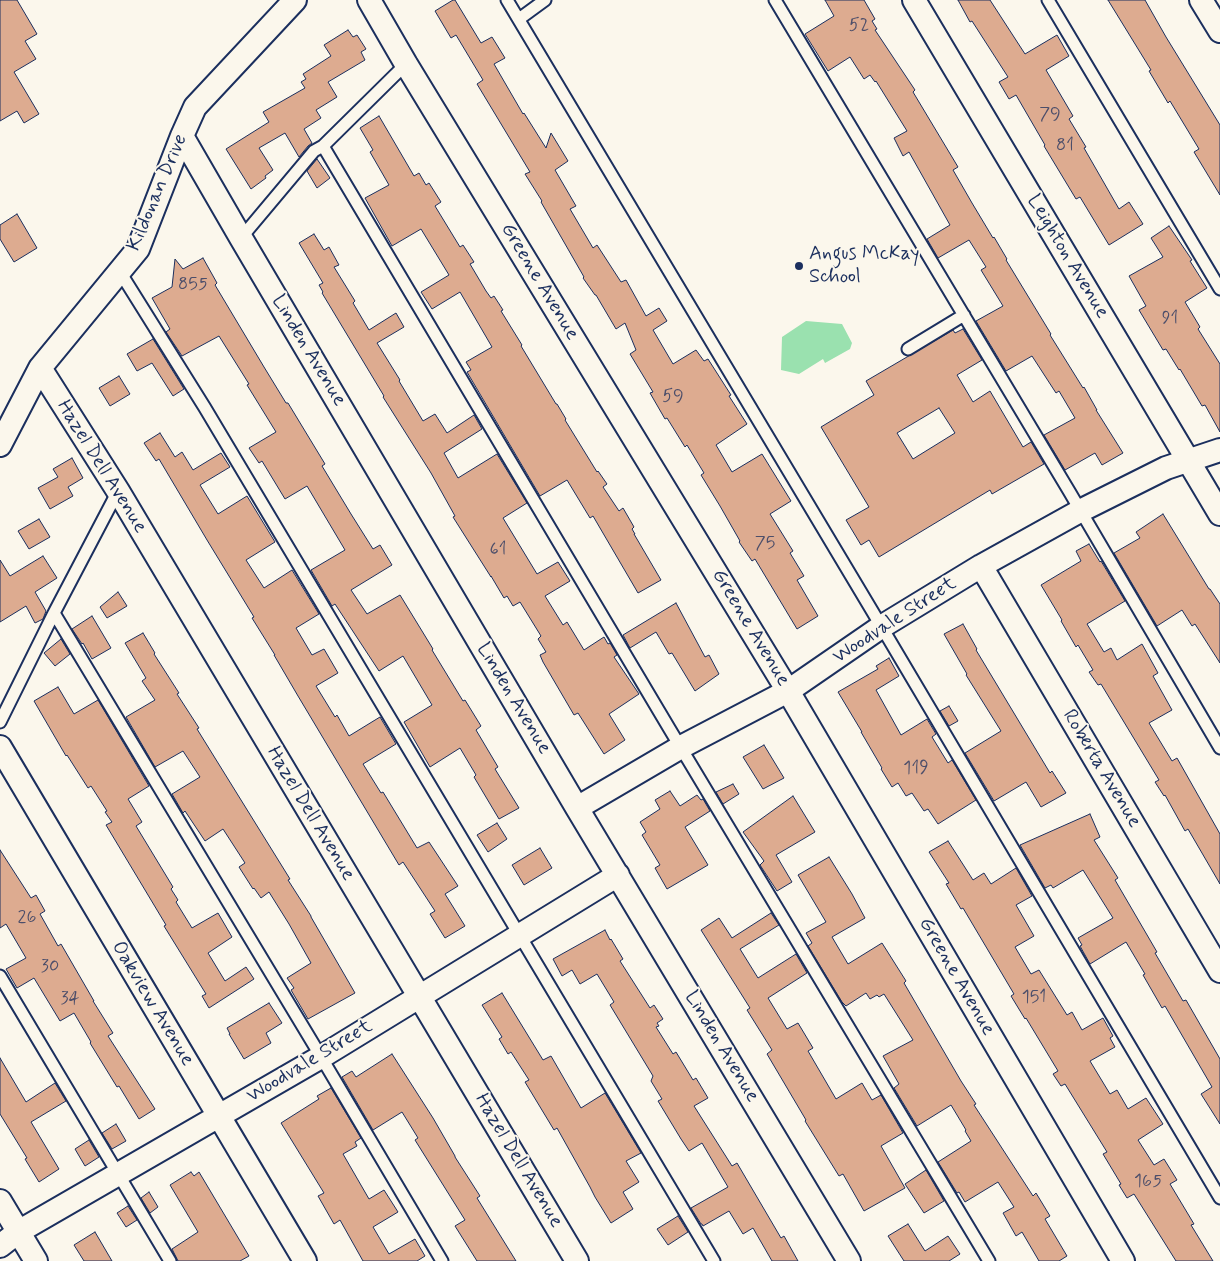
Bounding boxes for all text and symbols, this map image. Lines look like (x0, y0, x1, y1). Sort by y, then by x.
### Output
house number: 52 (849, 15, 869, 37)
house number: 79 (1039, 104, 1061, 126)
street label: Kildonan Drive (123, 131, 193, 255)
house number: 81 (1056, 135, 1074, 157)
street label: Leighton Avenue (1021, 191, 1113, 323)
street label: Greene Avenue (495, 219, 583, 345)
place label: Angus McKay School (809, 243, 919, 290)
marker: Angus McKay School (793, 260, 805, 272)
house number: 855 (178, 274, 208, 296)
street label: Linden Avenue (265, 291, 351, 411)
house number: 91 (1162, 308, 1178, 330)
house number: 59 (662, 386, 684, 408)
street label: Hazel Dell Avenue (51, 396, 151, 538)
house number: 75 (755, 533, 775, 555)
house number: 61 (490, 539, 506, 561)
street label: Greene Avenue (706, 565, 794, 691)
street label: Woodvale Street (829, 572, 961, 670)
street label: Linden Avenue (470, 639, 556, 759)
street label: Roberta Avenue (1056, 706, 1146, 832)
street label: Hazel Dell Avenue (261, 743, 359, 885)
house number: 119 (903, 758, 929, 780)
house number: 26 (18, 907, 36, 929)
street label: Greene Avenue (913, 914, 999, 1040)
street label: Oakview Avenue (105, 937, 199, 1071)
house number: 30 (41, 956, 59, 978)
street label: Linden Avenue (678, 987, 764, 1107)
house number: 151 (1022, 987, 1046, 1009)
house number: 34 (60, 988, 80, 1010)
street label: Woodvale Street (243, 1015, 377, 1109)
street label: Hazel Dell Avenue (469, 1090, 567, 1232)
house number: 165 (1134, 1171, 1162, 1193)

